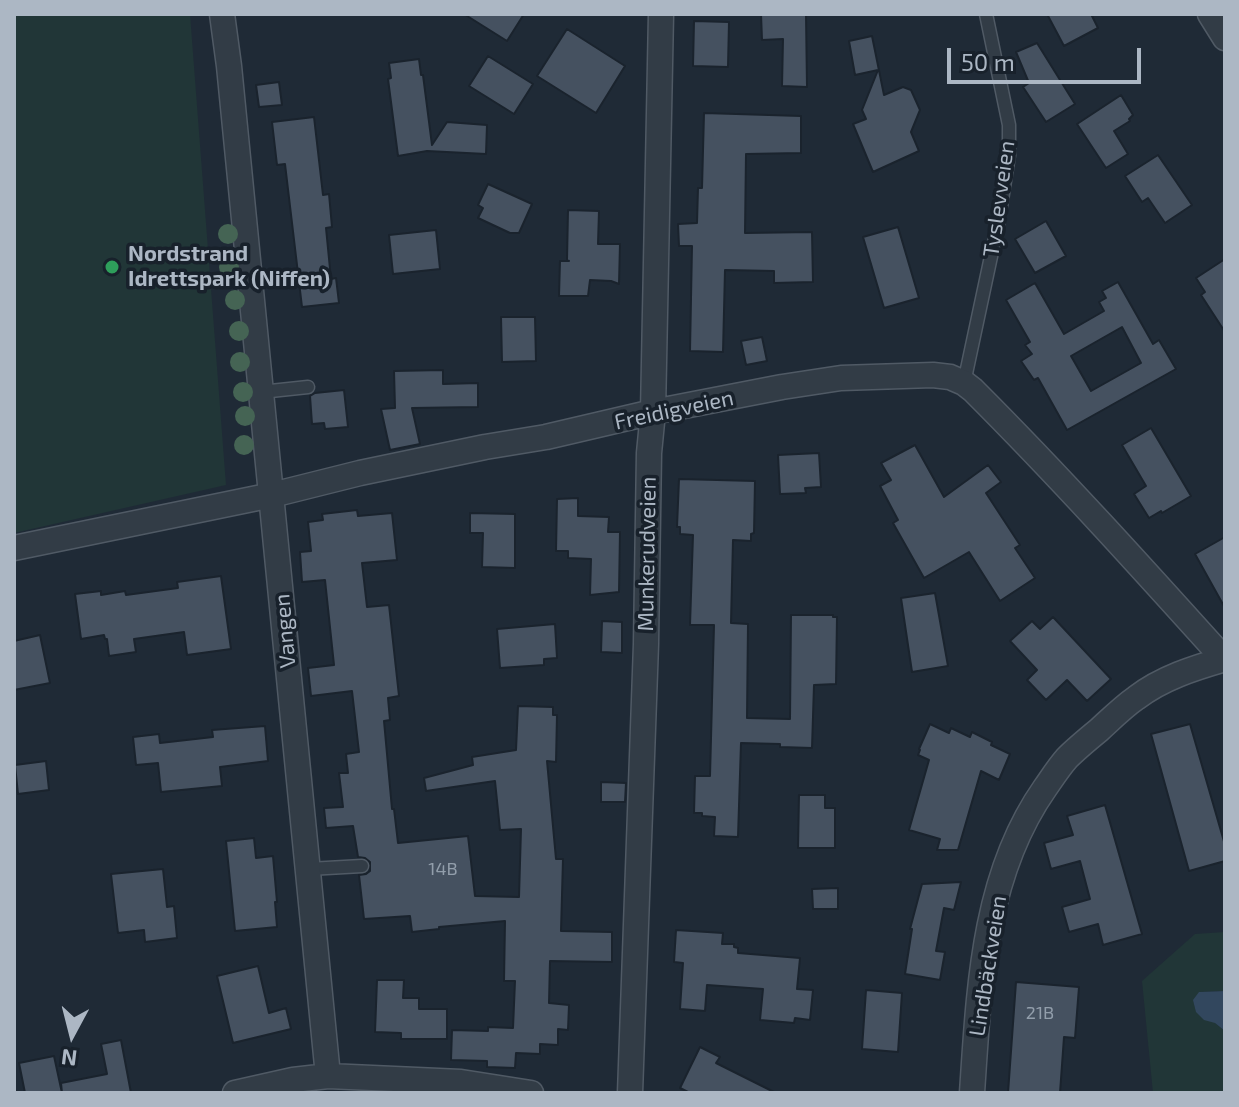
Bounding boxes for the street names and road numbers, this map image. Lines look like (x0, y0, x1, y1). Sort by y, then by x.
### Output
street label: Tyslevveien (978, 139, 1020, 259)
street label: Freidigveien (612, 385, 736, 435)
street label: Munkerudveien (632, 476, 662, 632)
street label: Vangen (269, 593, 301, 669)
street label: Lindbäckveien (964, 894, 1012, 1038)

